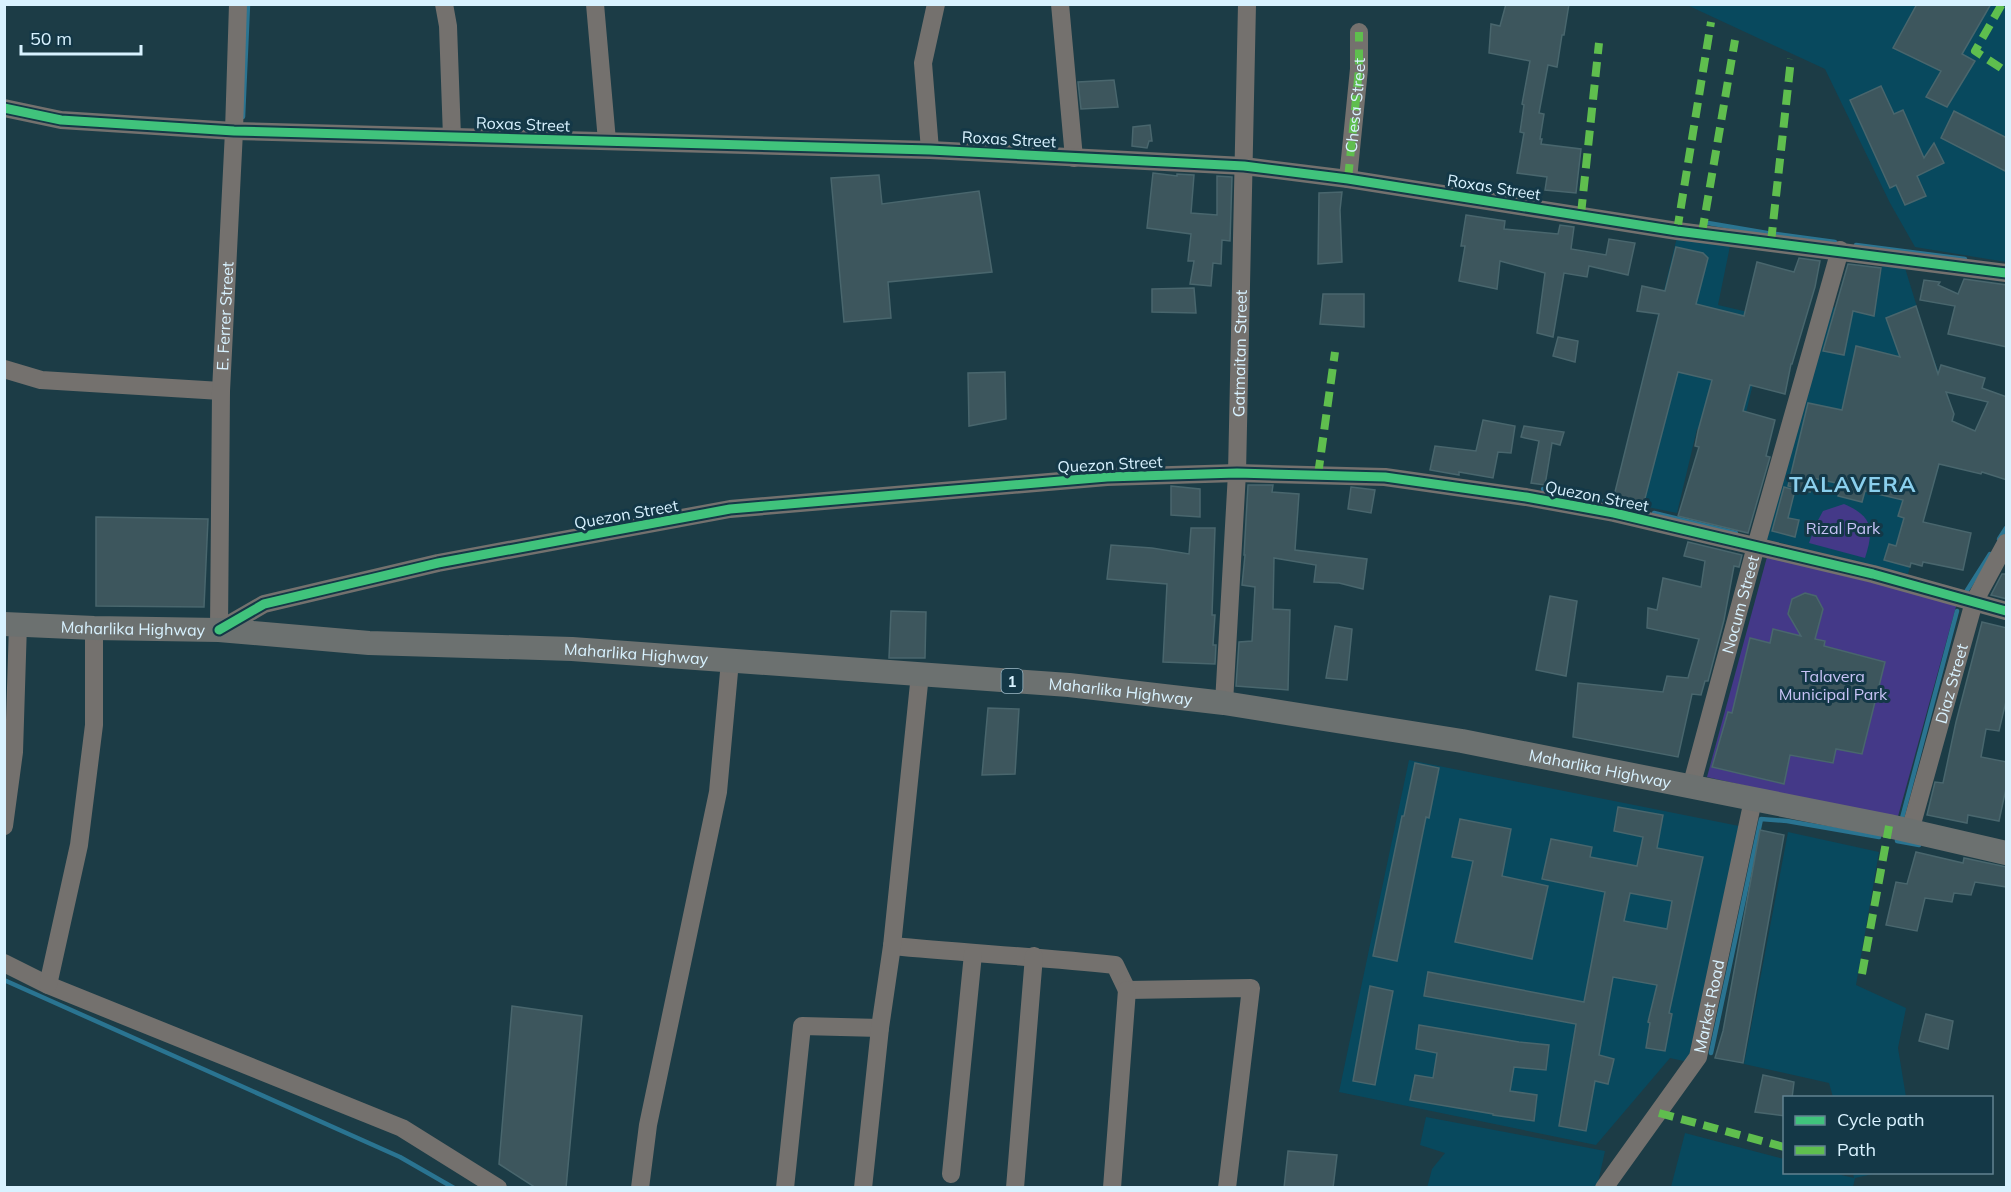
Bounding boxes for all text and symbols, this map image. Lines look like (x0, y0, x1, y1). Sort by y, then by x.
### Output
scale bar (21, 18, 141, 56)
text: 50 m (30, 27, 72, 50)
street label: Chesa Street (1341, 58, 1369, 154)
street label: Roxas Street (476, 112, 571, 136)
street label: Roxas Street (961, 127, 1057, 151)
street label: Roxas Street (1446, 170, 1543, 204)
street label: E. Ferrer Street (212, 261, 237, 371)
street label: Gatmaitan Street (1228, 289, 1251, 417)
street label: Quezon Street (1057, 451, 1164, 477)
district label: TALAVERA (1789, 470, 1917, 498)
street label: Quezon Street (1543, 476, 1651, 516)
street label: Quezon Street (572, 495, 680, 533)
park label: Rizal Park (1806, 518, 1881, 538)
street label: Nocum Street (1717, 553, 1763, 656)
street label: Maharlika Highway (60, 617, 206, 640)
street label: Maharlika Highway (564, 639, 709, 669)
street label: Diaz Street (1930, 641, 1972, 726)
park label: Talavera Municipal Park (1779, 666, 1888, 704)
road number: 1 (1002, 669, 1022, 693)
street label: Maharlika Highway (1048, 674, 1194, 709)
street label: Maharlika Highway (1527, 745, 1674, 793)
street label: Market Road (1689, 958, 1729, 1055)
legend (1783, 1096, 1993, 1174)
text: Cycle path (1837, 1108, 1924, 1131)
text: Path (1837, 1138, 1876, 1161)

